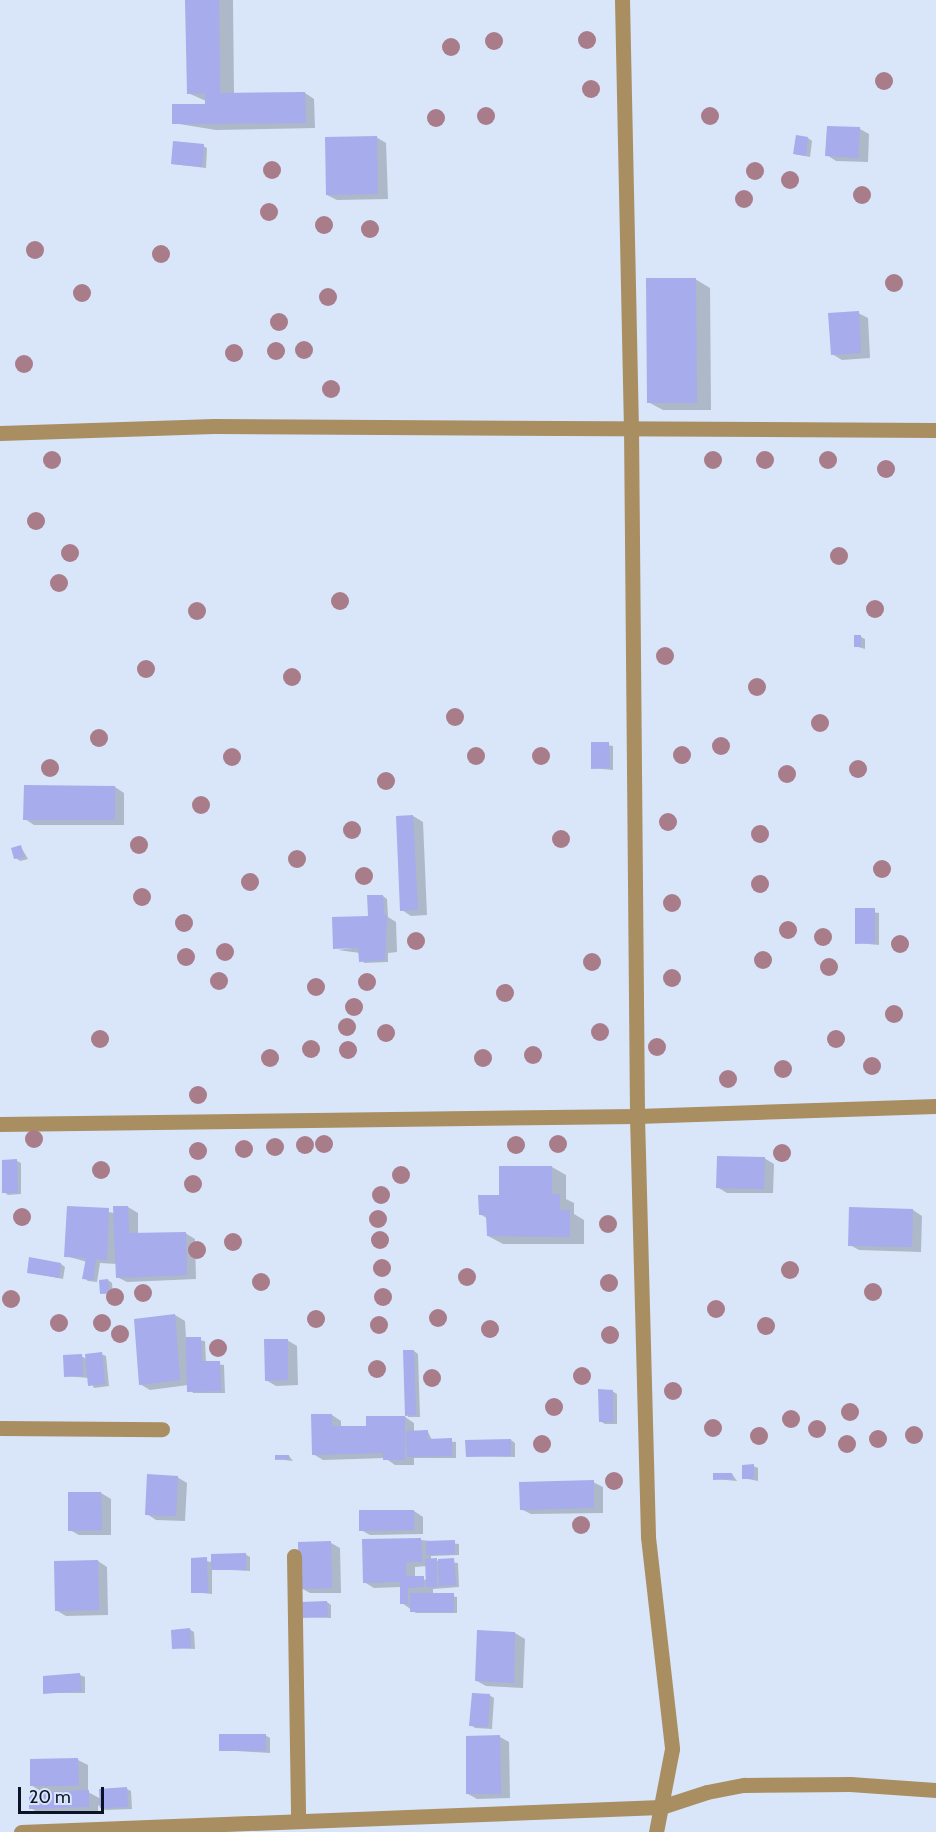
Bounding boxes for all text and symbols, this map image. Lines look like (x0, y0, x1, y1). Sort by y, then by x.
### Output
scale bar (21, 1775, 106, 1813)
text: 20 m (29, 1786, 71, 1808)

